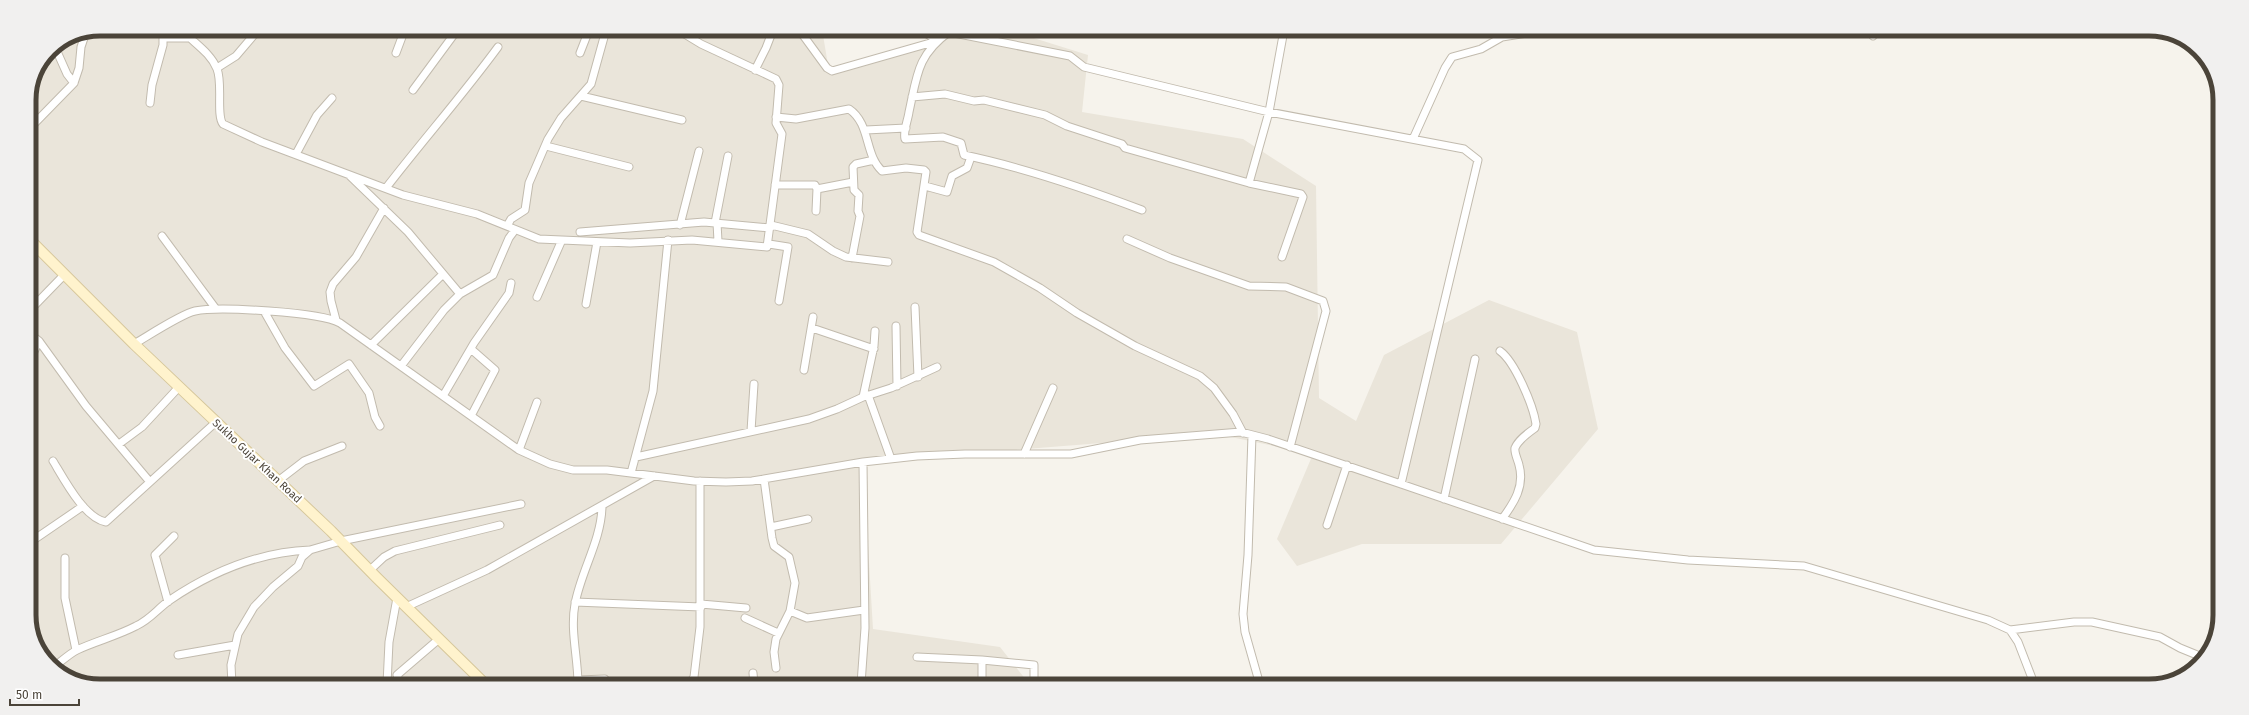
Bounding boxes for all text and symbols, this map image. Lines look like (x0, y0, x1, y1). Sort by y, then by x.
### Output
street label: Sukho Gujar Khan Road (210, 416, 304, 506)
scale bar (10, 681, 79, 707)
text: 50 m (16, 688, 42, 702)

